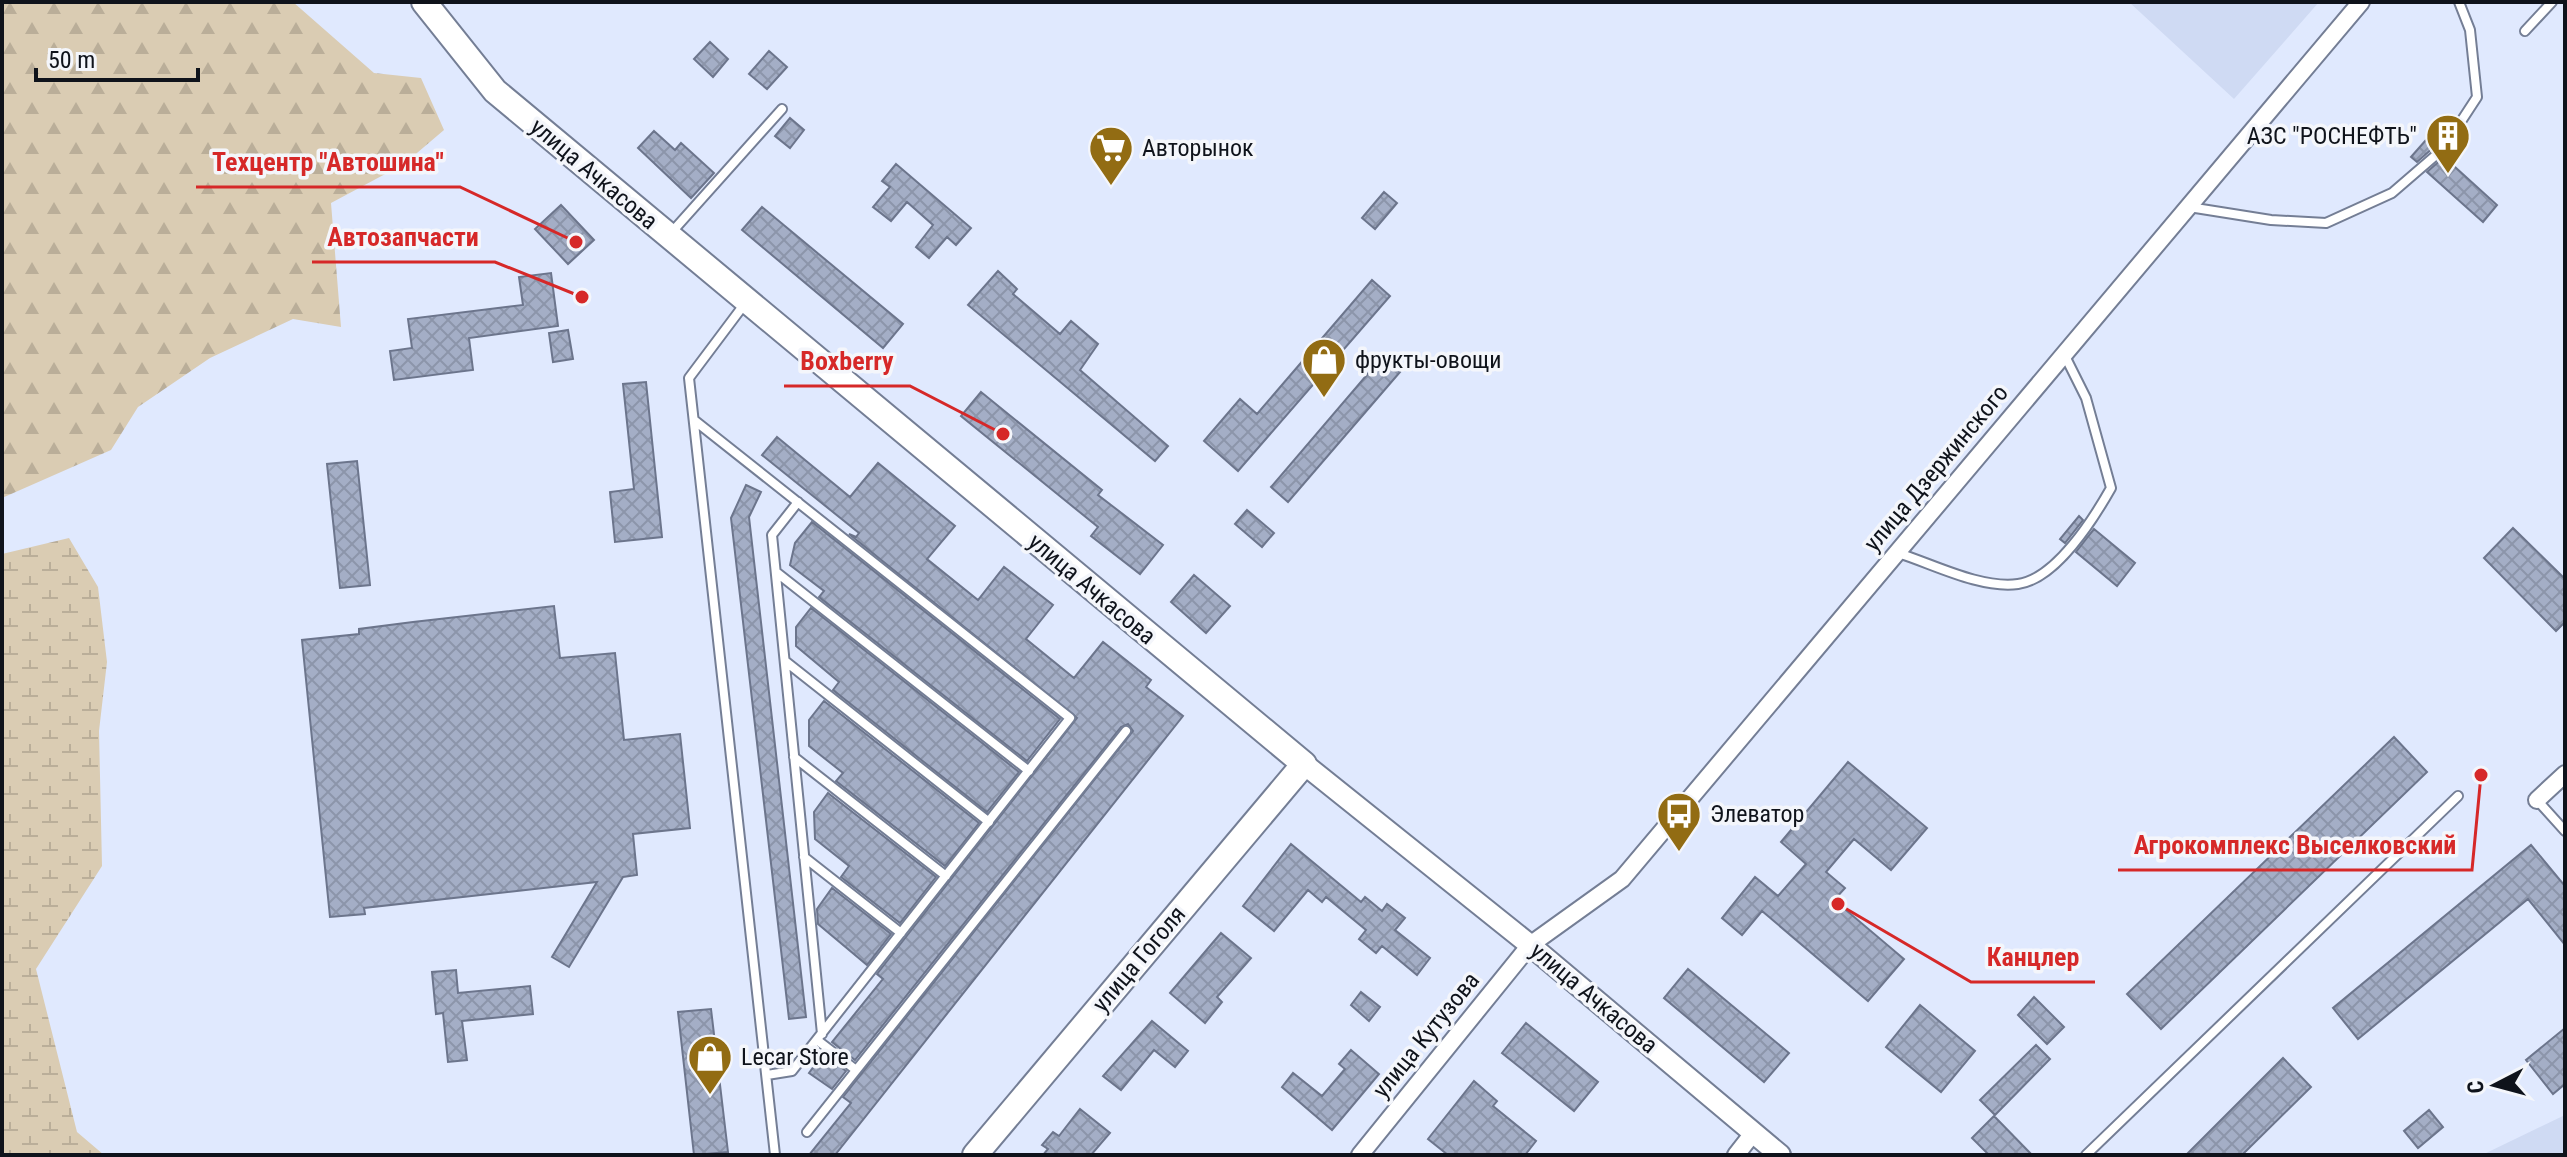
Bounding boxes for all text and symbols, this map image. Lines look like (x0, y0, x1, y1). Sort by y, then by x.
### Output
scale bar (36, 32, 198, 82)
text: 50 m (48, 46, 95, 74)
building icon: АЗС "РОСНЕФТЬ" (2424, 112, 2472, 175)
street label: улица Ачкасова (525, 113, 663, 235)
place label: АЗС "РОСНЕФТЬ" (2247, 122, 2417, 150)
supermarket icon: Авторынок (1087, 124, 1135, 187)
place label: Авторынок (1142, 134, 1254, 162)
callout: Техцентр "Автошина" (196, 137, 460, 187)
text: Техцентр "Автошина" (212, 147, 444, 177)
callout: Автозапчасти (312, 212, 495, 262)
text: Автозапчасти (327, 222, 479, 252)
callout: Boxberry (784, 336, 910, 386)
shop icon: фрукты-овощи (1300, 336, 1348, 399)
text: Boxberry (800, 346, 894, 376)
place label: фрукты-овощи (1355, 346, 1502, 374)
street label: улица Дзержинского (1858, 379, 2014, 557)
street label: улица Ачкасова (1023, 528, 1161, 650)
bus stop icon: Элеватор (1655, 790, 1703, 853)
place label: Элеватор (1710, 800, 1804, 828)
callout: Агрокомплекс Выселковский (2118, 820, 2472, 870)
text: Агрокомплекс Выселковский (2134, 830, 2456, 860)
street label: улица Гоголя (1087, 900, 1191, 1018)
callout: Канцлер (1971, 932, 2095, 982)
street label: улица Ачкасова (1525, 937, 1663, 1059)
text: Канцлер (1987, 942, 2079, 972)
street label: улица Кутузова (1367, 967, 1485, 1103)
shop icon: Lecar Store (686, 1033, 734, 1096)
place label: Lecar Store (741, 1043, 849, 1071)
north arrow (2455, 1045, 2535, 1125)
text: С (2463, 1079, 2489, 1095)

